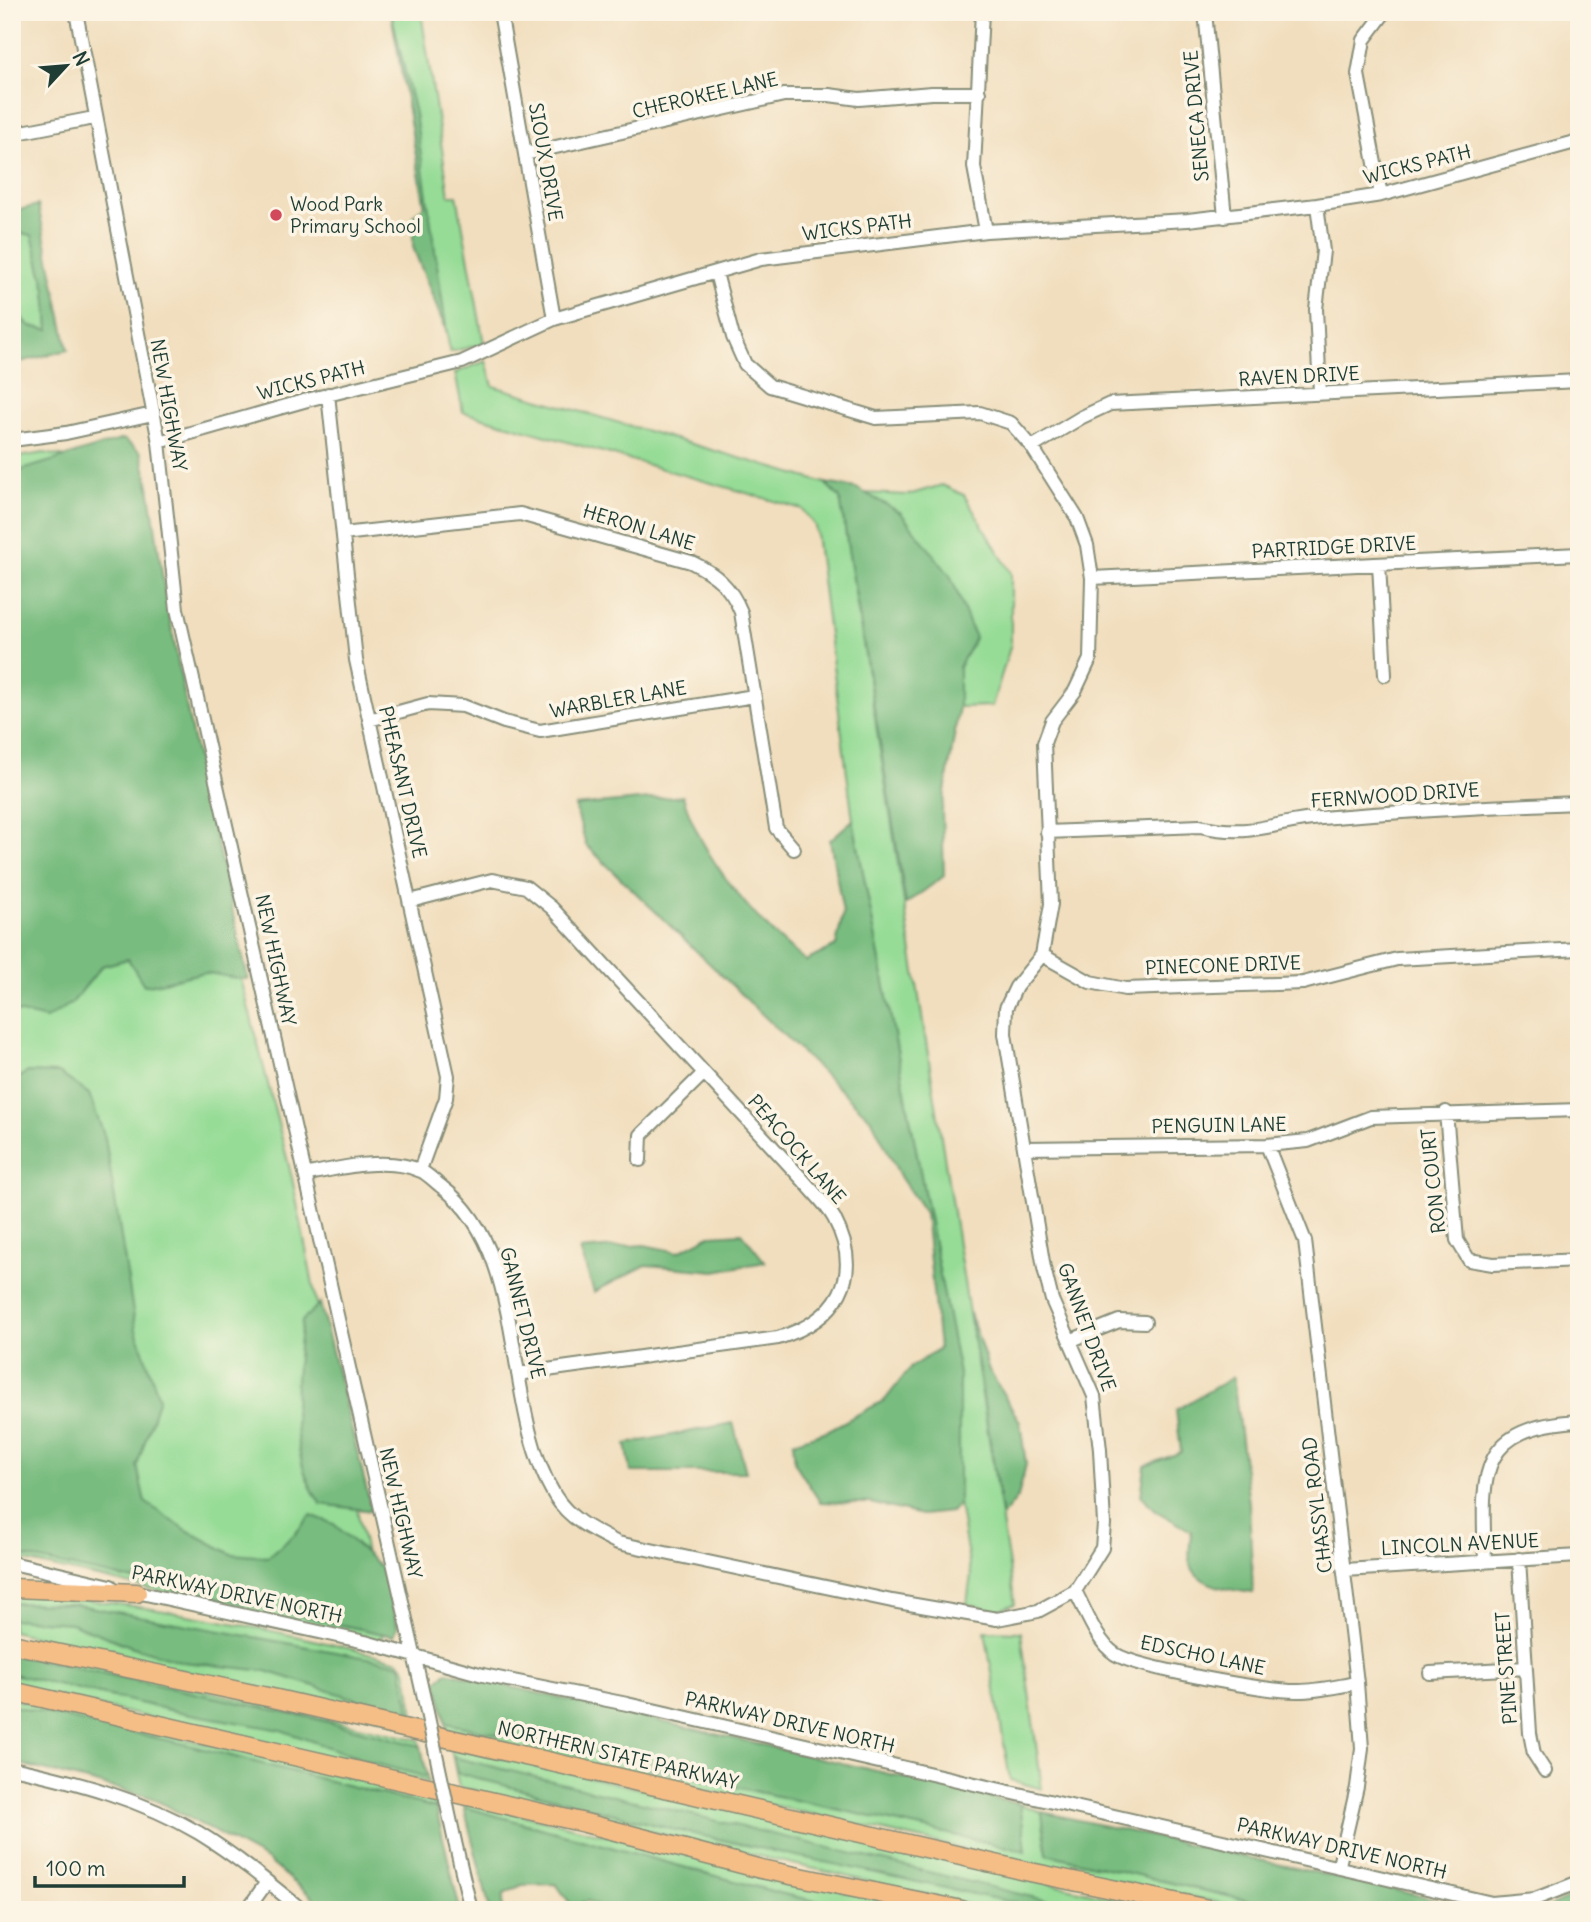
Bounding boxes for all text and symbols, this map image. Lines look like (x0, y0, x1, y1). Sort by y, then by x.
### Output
north arrow (32, 32, 102, 102)
text: N (68, 47, 95, 70)
street label: SENECA DRIVE (1178, 49, 1214, 183)
street label: CHEROKEE LANE (630, 67, 780, 123)
street label: SIOUX DRIVE (524, 101, 568, 223)
street label: WICKS PATH (1361, 139, 1473, 189)
place label: Wood Park Primary School (290, 192, 421, 238)
marker: Wood Park Primary School (268, 207, 284, 223)
street label: WICKS PATH (801, 208, 913, 246)
street label: NEW HIGHWAY (146, 337, 193, 473)
street label: WICKS PATH (255, 355, 367, 405)
street label: RAVEN DRIVE (1238, 361, 1360, 391)
street label: HERON LANE (580, 499, 698, 555)
street label: PARTRIDGE DRIVE (1251, 531, 1417, 563)
street label: WARBLER LANE (548, 675, 688, 723)
street label: PHEASANT DRIVE (374, 703, 432, 861)
street label: FERNWOOD DRIVE (1310, 777, 1480, 813)
street label: NEW HIGHWAY (250, 892, 302, 1028)
street label: PINECONE DRIVE (1145, 950, 1301, 980)
street label: PEACOCK LANE (743, 1089, 851, 1209)
street label: PENGUIN LANE (1151, 1112, 1287, 1138)
street label: RON COURT (1416, 1127, 1450, 1235)
street label: GANNET DRIVE (495, 1245, 551, 1381)
street label: GANNET DRIVE (1053, 1260, 1121, 1394)
street label: CHASSYL ROAD (1297, 1436, 1337, 1574)
street label: NEW HIGHWAY (374, 1445, 428, 1581)
street label: LINCOLN AVENUE (1380, 1528, 1540, 1560)
street label: PARKWAY DRIVE NORTH (130, 1560, 344, 1628)
street label: PINE STREET (1490, 1611, 1522, 1725)
street label: EDSCHO LANE (1138, 1630, 1268, 1680)
street label: PARKWAY DRIVE NORTH (683, 1686, 897, 1758)
street label: NORTHERN STATE PARKWAY (495, 1716, 741, 1794)
street label: PARKWAY DRIVE NORTH (1235, 1812, 1449, 1884)
scale bar (35, 1845, 184, 1889)
text: 100 m (46, 1855, 105, 1882)

